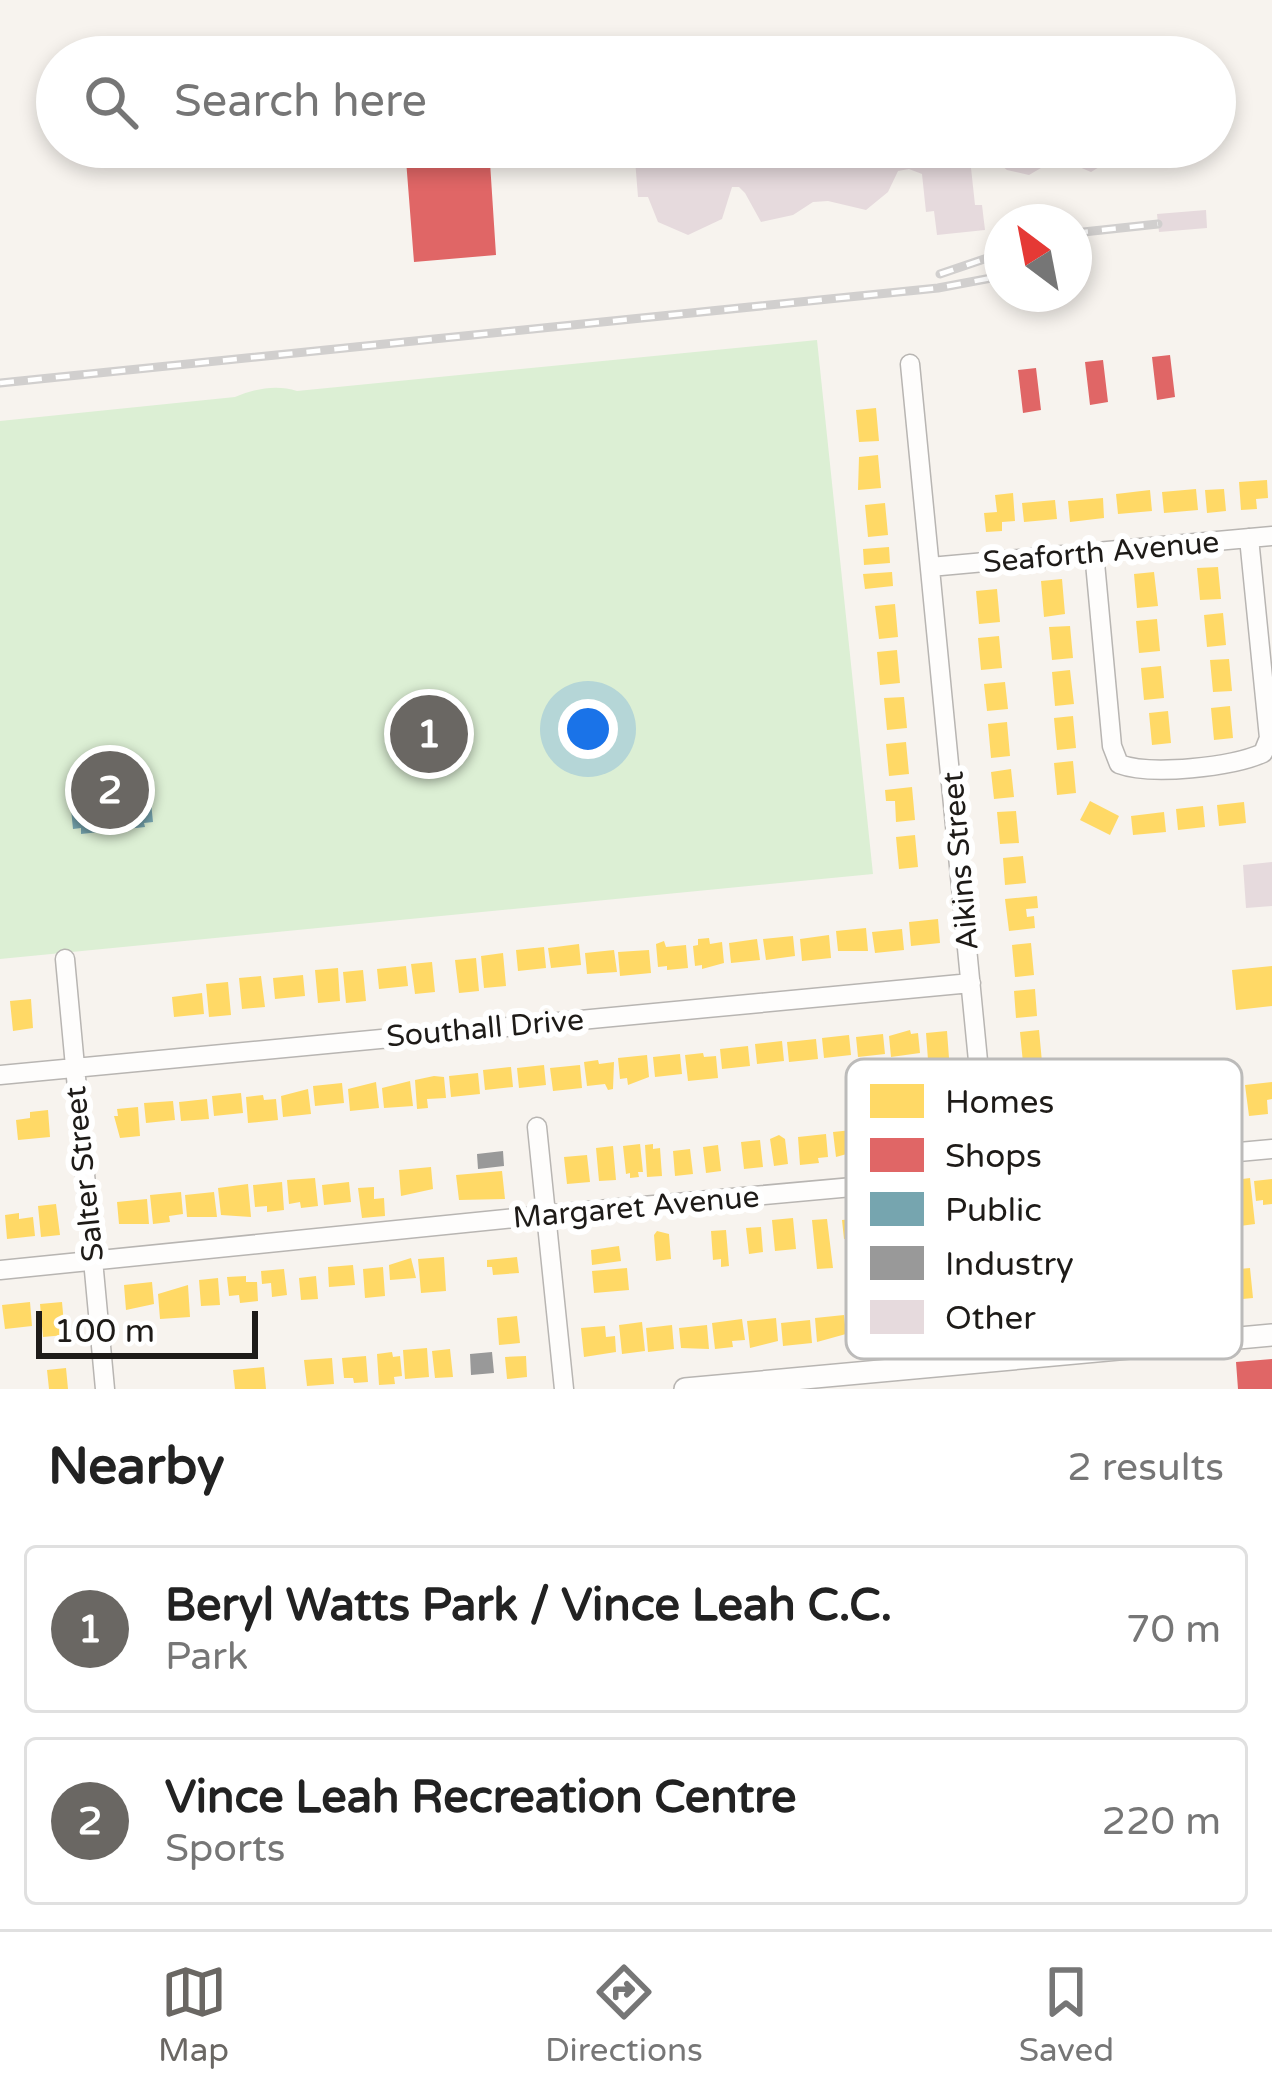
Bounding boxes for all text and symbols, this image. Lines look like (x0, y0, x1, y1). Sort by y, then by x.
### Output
search box (36, 36, 1236, 168)
icon: search (78, 69, 144, 135)
text: Search here (174, 75, 427, 129)
north arrow (984, 204, 1092, 312)
street label: Seaforth Avenue (981, 524, 1221, 581)
pin: 1 (390, 689, 468, 779)
your location (558, 699, 618, 759)
pin: 2 (71, 745, 149, 835)
street label: Aikins Street (934, 770, 987, 952)
street label: Southall Drive (385, 1001, 585, 1056)
legend (846, 1059, 1242, 1359)
text: Homes (945, 1083, 1054, 1122)
street label: Salter Street (57, 1084, 112, 1263)
text: Shops (945, 1137, 1042, 1176)
street label: Margaret Avenue (511, 1178, 761, 1237)
text: Public (945, 1191, 1042, 1230)
text: Industry (945, 1245, 1074, 1284)
text: Other (945, 1299, 1036, 1338)
scale bar (36, 1305, 258, 1358)
text: 100 m (54, 1312, 155, 1351)
text: Nearby (48, 1436, 225, 1498)
text: 2 results (1067, 1444, 1224, 1491)
text: Beryl Watts Park / Vince Leah C.C. (165, 1579, 892, 1633)
text: 1 (78, 1606, 102, 1653)
text: 70 m (1126, 1606, 1221, 1653)
text: Park (165, 1633, 248, 1680)
text: Vince Leah Recreation Centre (165, 1771, 796, 1825)
text: 2 (78, 1798, 102, 1845)
text: 220 m (1102, 1798, 1221, 1845)
text: Sports (165, 1825, 286, 1872)
tab: Map (158, 1959, 229, 2070)
tab: Directions (545, 1959, 703, 2070)
tab: Saved (1019, 1959, 1114, 2070)

